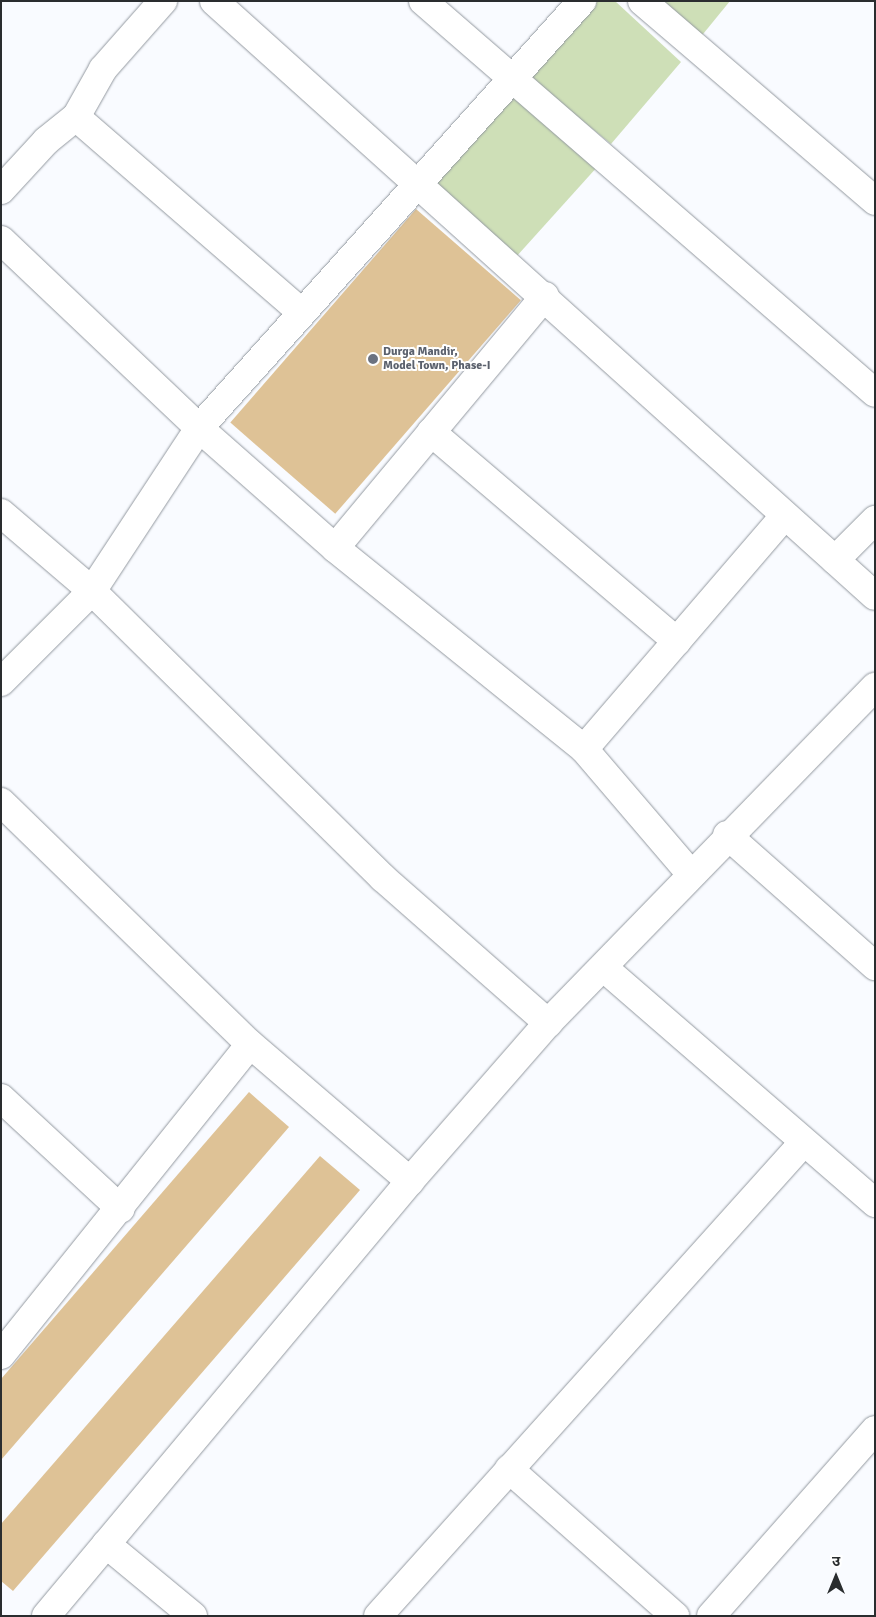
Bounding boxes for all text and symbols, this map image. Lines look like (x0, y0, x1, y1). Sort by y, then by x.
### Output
place label: Durga Mandir, Model Town, Phase-I (383, 345, 491, 373)
marker: Durga Mandir, Model Town, Phase-I (367, 353, 379, 365)
north arrow (811, 1552, 861, 1602)
text: उ (832, 1553, 840, 1570)

